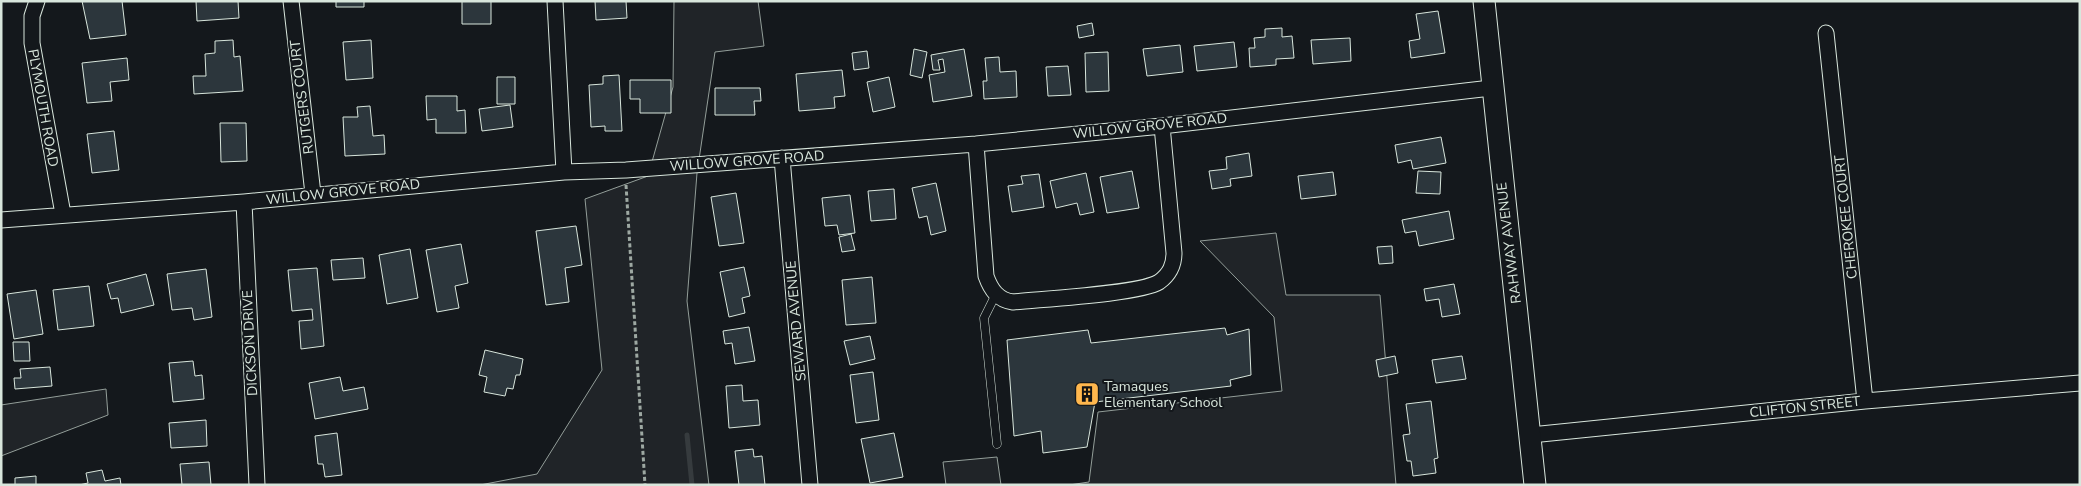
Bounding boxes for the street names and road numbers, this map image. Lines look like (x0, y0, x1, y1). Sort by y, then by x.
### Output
street label: RUTGERS COURT (286, 38, 318, 155)
street label: PLYMOUTH ROAD (23, 48, 63, 168)
street label: WILLOW GROVE ROAD (1072, 108, 1228, 144)
street label: WILLOW GROVE ROAD (669, 146, 825, 176)
street label: CHEROKEE COURT (1830, 154, 1862, 280)
street label: WILLOW GROVE ROAD (265, 174, 421, 210)
street label: RAHWAY AVENUE (1492, 181, 1526, 305)
street label: SEWARD AVENUE (781, 260, 811, 382)
street label: DICKSON DRIVE (238, 289, 262, 397)
street label: CLIFTON STREET (1749, 392, 1862, 422)

